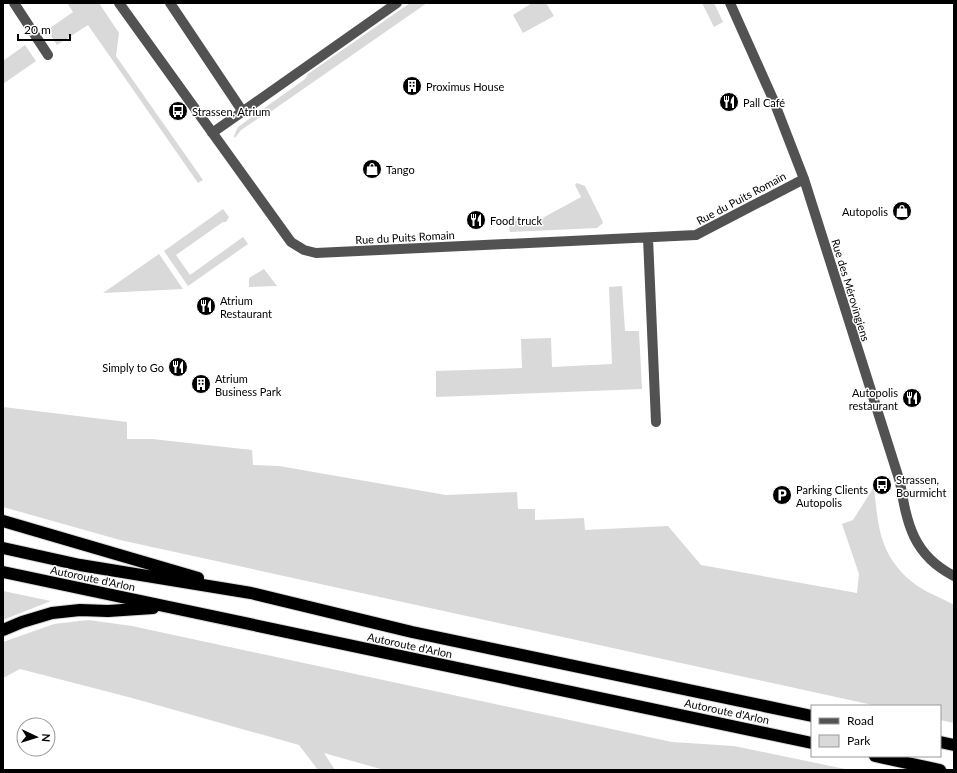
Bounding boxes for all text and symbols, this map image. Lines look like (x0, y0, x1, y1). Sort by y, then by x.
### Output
scale bar (18, 16, 70, 42)
text: 20 m (24, 22, 51, 37)
building icon: Proximus House (401, 75, 423, 97)
place label: Proximus House (426, 80, 505, 93)
restaurant icon: Pall Café (718, 91, 740, 113)
place label: Pall Café (743, 96, 785, 109)
bus stop icon: Strassen, Atrium (167, 100, 189, 122)
place label: Strassen, Atrium (192, 105, 270, 118)
shop icon: Tango (361, 158, 383, 180)
place label: Tango (386, 163, 415, 176)
street label: Rue du Puits Romain (694, 169, 788, 227)
shop icon: Autopolis (891, 200, 913, 222)
place label: Autopolis (842, 205, 888, 218)
restaurant icon: Food truck (465, 209, 487, 231)
place label: Food truck (490, 214, 543, 227)
street label: Rue du Puits Romain (355, 228, 455, 246)
street label: Rue des Mérovingiens (829, 237, 873, 343)
place label: Atrium Restaurant (220, 294, 272, 320)
restaurant icon: Atrium Restaurant (195, 295, 217, 317)
restaurant icon: Simply to Go (167, 356, 189, 378)
place label: Simply to Go (102, 361, 164, 374)
place label: Atrium Business Park (215, 372, 282, 398)
building icon: Atrium Business Park (190, 373, 212, 395)
place label: Autopolis restaurant (849, 386, 898, 412)
restaurant icon: Autopolis restaurant (901, 387, 923, 409)
place label: Strassen, Bourmicht (896, 473, 946, 499)
bus stop icon: Strassen, Bourmicht (871, 474, 893, 496)
place label: Parking Clients Autopolis (796, 483, 868, 509)
parking icon: Parking Clients Autopolis (771, 484, 793, 506)
street label: Autoroute d'Arlon (49, 563, 137, 593)
street label: Autoroute d'Arlon (366, 630, 454, 660)
street label: Autoroute d'Arlon (683, 696, 771, 726)
legend (811, 705, 941, 757)
text: Road (847, 713, 874, 728)
north arrow (16, 717, 56, 757)
text: N (40, 733, 53, 742)
text: Park (847, 733, 871, 748)

